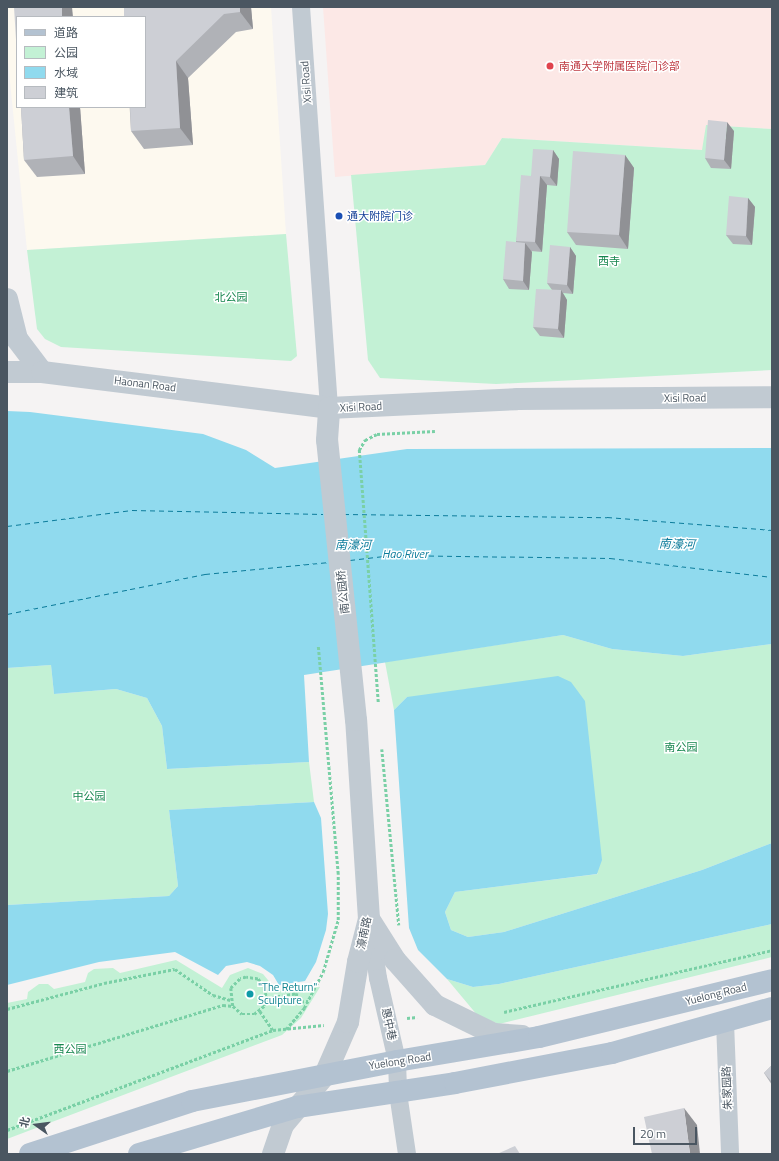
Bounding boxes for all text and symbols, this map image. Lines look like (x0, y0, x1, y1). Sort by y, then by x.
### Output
legend (16, 16, 146, 108)
text: 道路 (54, 23, 78, 42)
text: 公园 (54, 43, 78, 62)
place label: 南通大学附属医院门诊部 (559, 59, 680, 73)
street label: Xisi Road (298, 60, 314, 104)
marker: 南通大学附属医院门诊部 (544, 60, 556, 72)
text: 水域 (54, 63, 78, 82)
text: 建筑 (54, 83, 78, 102)
place label: 通大附院门诊 (347, 209, 413, 223)
marker: 通大附院门诊 (334, 211, 344, 221)
park label: 西寺 (598, 254, 620, 268)
park label: 北公园 (215, 290, 247, 304)
street label: Haonan Road (113, 374, 177, 394)
street label: Xisi Road (664, 391, 706, 405)
street label: Xisi Road (340, 399, 382, 415)
water label: 南濠河 (659, 536, 695, 552)
water label: 南濠河 (335, 538, 371, 552)
water label: Hao River (382, 547, 428, 561)
street label: 南公园桥 (334, 569, 352, 615)
park label: 南公园 (665, 740, 697, 754)
park label: 中公园 (73, 789, 105, 803)
street label: 濠南路 (354, 915, 374, 951)
street label: Yuelong Road (684, 980, 748, 1008)
place label: "The Return" Sculpture (258, 981, 317, 1007)
marker: "The Return" Sculpture (245, 989, 255, 999)
street label: 惠中巷 (379, 1006, 399, 1042)
park label: 西公园 (54, 1042, 86, 1056)
street label: Yuelong Road (368, 1050, 432, 1072)
street label: 朱家园路 (720, 1066, 734, 1110)
north arrow (16, 1105, 56, 1145)
text: 北 (15, 1115, 33, 1129)
scale bar (635, 1119, 699, 1145)
text: 20 m (640, 1124, 666, 1143)

